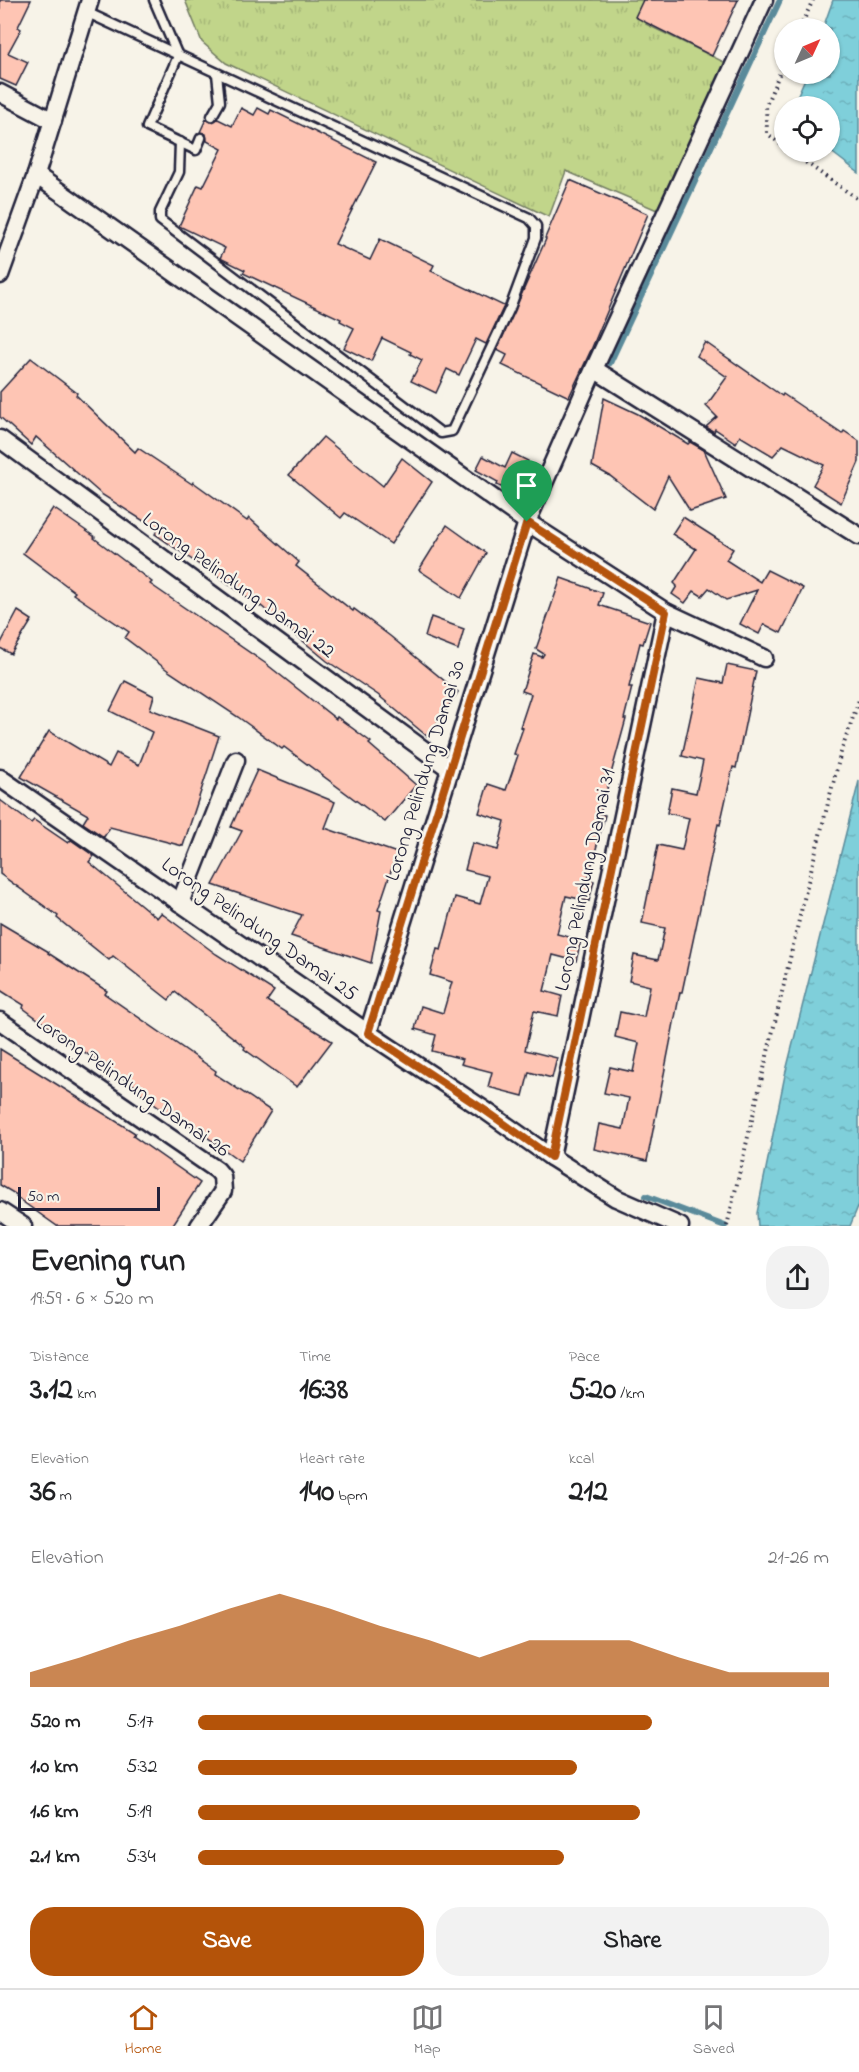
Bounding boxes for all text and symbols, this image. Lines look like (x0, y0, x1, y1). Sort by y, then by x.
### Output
north arrow (774, 18, 840, 84)
map controls (774, 18, 840, 162)
button: locate (774, 96, 840, 162)
pin (501, 460, 552, 522)
icon: arrive (510, 469, 543, 502)
street label: Lorong Pelindung Damai 22 (134, 506, 341, 668)
street label: Lorong Pelindung Damai 30 (378, 657, 476, 886)
street label: Lorong Pelindung Damai 31 (548, 766, 626, 994)
street label: Lorong Pelindung Damai 25 (153, 851, 363, 1011)
street label: Lorong Pelindung Damai 26 (28, 1008, 235, 1167)
scale bar (18, 1184, 160, 1212)
text: 50 m (27, 1185, 59, 1209)
text: Evening run (30, 1238, 185, 1286)
button: share (766, 1246, 829, 1309)
text: 19:59 · 6 × 520 m (30, 1285, 154, 1314)
text: Distance (30, 1345, 89, 1369)
text: Time (299, 1345, 331, 1369)
text: Pace (569, 1345, 600, 1369)
text: 3.12 (30, 1369, 73, 1413)
text: 16:38 (299, 1369, 348, 1413)
text: 5:20 (569, 1369, 616, 1413)
text: km (73, 1382, 96, 1406)
text: /km (616, 1382, 645, 1406)
text: Elevation (30, 1447, 89, 1471)
text: Heart rate (299, 1447, 365, 1471)
text: kcal (569, 1447, 594, 1471)
text: 36 (30, 1471, 56, 1515)
text: 140 (299, 1471, 334, 1515)
text: 212 (569, 1471, 608, 1515)
text: m (56, 1484, 72, 1508)
text: bpm (334, 1484, 368, 1508)
text: Elevation (30, 1544, 104, 1573)
text: 21–26 m (768, 1544, 829, 1573)
text: 520 m (30, 1708, 81, 1737)
text: 5:17 (126, 1708, 154, 1737)
text: 1.0 km (30, 1753, 78, 1782)
text: 5:32 (126, 1753, 157, 1782)
text: 1.6 km (30, 1798, 79, 1827)
text: 5:19 (126, 1798, 152, 1827)
text: 2.1 km (30, 1843, 80, 1872)
text: 5:34 (126, 1843, 156, 1872)
button: Save (30, 1907, 424, 1976)
button: Share (436, 1907, 829, 1976)
tab: Home (125, 2001, 162, 2061)
tab: Map (411, 2001, 444, 2061)
tab: Saved (693, 2001, 734, 2061)

